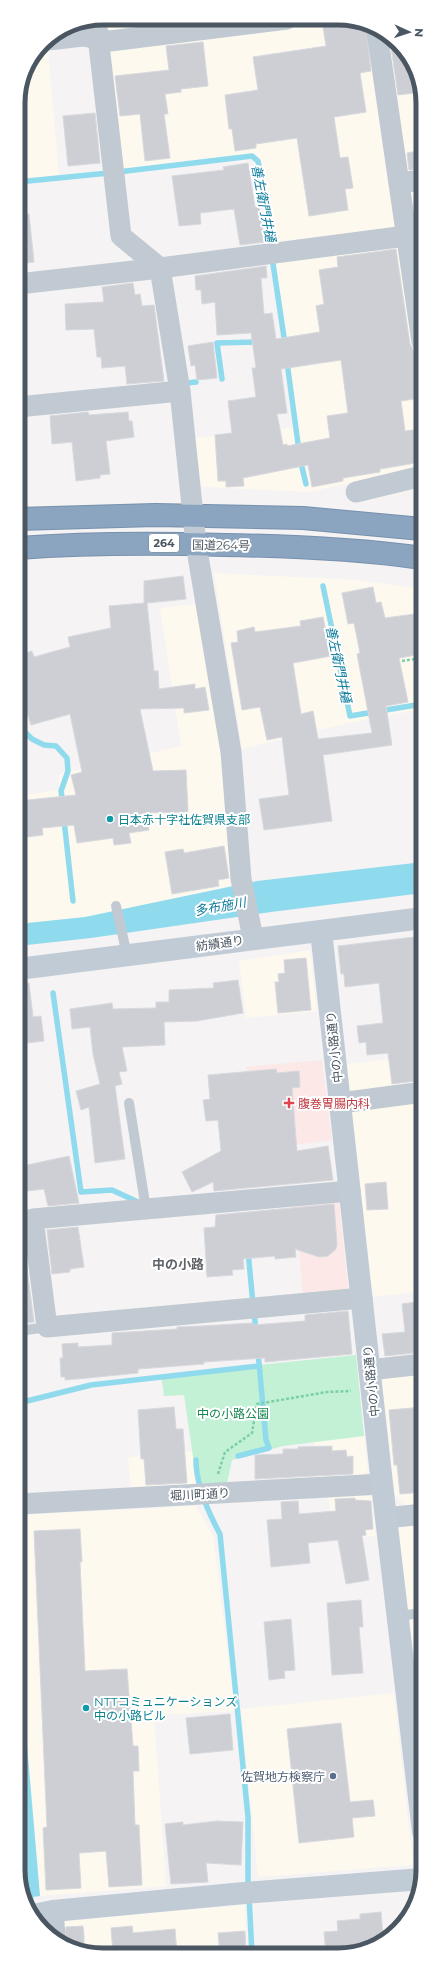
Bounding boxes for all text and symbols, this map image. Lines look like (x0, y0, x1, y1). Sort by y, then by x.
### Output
north arrow (389, 12, 429, 52)
text: N (412, 28, 426, 37)
water label: 善左衛門井樋 (249, 163, 280, 245)
road number: 264 (149, 534, 179, 552)
street label: 国道264号 (192, 537, 250, 553)
water label: 善左衛門井樋 (323, 624, 355, 706)
place label: 日本赤十字社佐賀県支部 (118, 812, 250, 827)
marker: 日本赤十字社佐賀県支部 (105, 814, 115, 824)
water label: 多布施川 (193, 893, 249, 918)
street label: 紡績通り (195, 932, 245, 954)
street label: 中の小路通り (323, 1010, 345, 1084)
place label: 腹巻胃腸内科 (298, 1096, 370, 1111)
marker: 腹巻胃腸内科 (283, 1097, 295, 1109)
district label: 中の小路 (152, 1256, 204, 1272)
street label: 中の小路通り (360, 1344, 382, 1418)
park label: 中の小路公園 (197, 1406, 269, 1421)
street label: 堀川町通り (170, 1485, 230, 1503)
place label: NTTコミュニケーションズ 中の小路ビル (94, 1694, 237, 1723)
marker: NTTコミュニケーションズ 中の小路ビル (81, 1703, 91, 1713)
place label: 佐賀地方検察庁 (241, 1769, 325, 1784)
marker: 佐賀地方検察庁 (328, 1771, 338, 1781)

